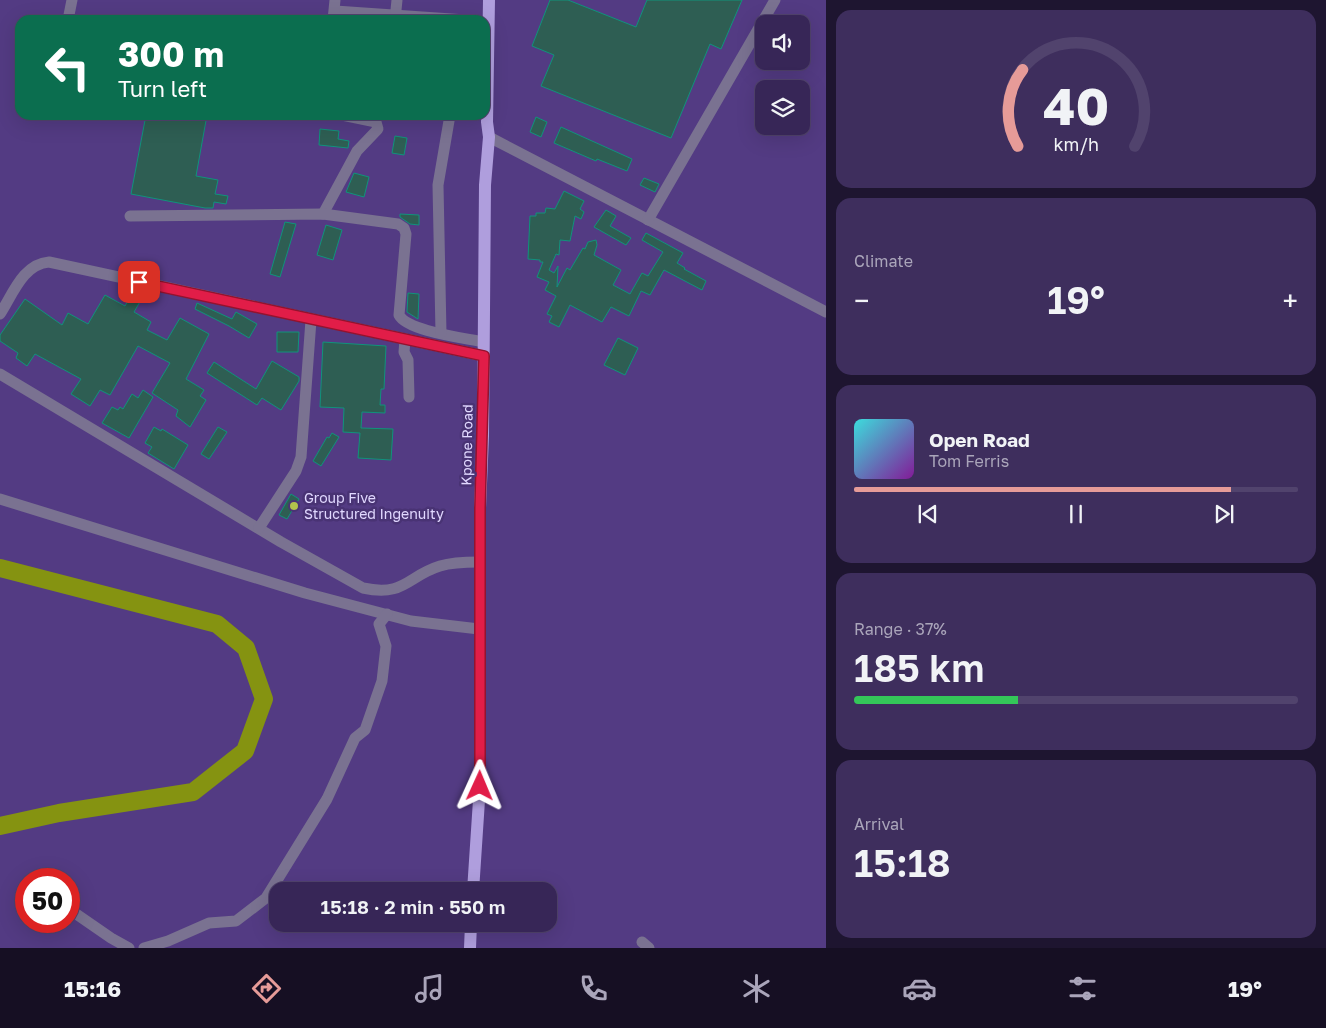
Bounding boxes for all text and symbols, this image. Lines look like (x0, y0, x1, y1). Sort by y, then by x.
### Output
map controls (755, 15, 810, 135)
button: sound (755, 15, 810, 70)
text: 300 m (118, 33, 224, 75)
icon: left (35, 35, 100, 100)
text: 40 (1043, 74, 1109, 136)
text: Turn left (118, 75, 207, 102)
button: layers (755, 80, 810, 135)
text: km/h (1053, 133, 1099, 155)
text: Climate (854, 251, 913, 271)
pin (118, 261, 160, 303)
icon: arrive (125, 268, 153, 296)
text: 19° (1047, 277, 1105, 322)
text: − (854, 284, 869, 317)
text: + (1283, 284, 1298, 317)
street label: Kpone Road (457, 404, 476, 486)
text: Open Road (929, 428, 1030, 451)
text: Tom Ferris (929, 451, 1009, 471)
place label: Group Five Structured Ingenuity (304, 489, 444, 522)
marker: Group Five Structured Ingenuity (288, 500, 300, 512)
icon: previous (914, 500, 942, 528)
icon: pause (1062, 500, 1090, 528)
icon: next (1210, 500, 1238, 528)
text: Range · 37% (854, 619, 947, 639)
text: 185 km (854, 645, 984, 690)
position arrow (453, 759, 505, 811)
text: Arrival (854, 814, 904, 834)
text: 15:18 (854, 840, 951, 885)
speed limit sign: 50 (15, 868, 80, 933)
text: 15:18 · 2 min · 550 m (321, 895, 505, 918)
icon: directions (249, 971, 284, 1006)
icon: music (412, 971, 447, 1006)
icon: phone (576, 971, 611, 1006)
icon: climate (739, 971, 774, 1006)
icon: car (902, 971, 937, 1006)
icon: filters (1065, 971, 1100, 1006)
text: 15:16 (64, 975, 121, 1002)
text: 19° (1228, 975, 1262, 1002)

